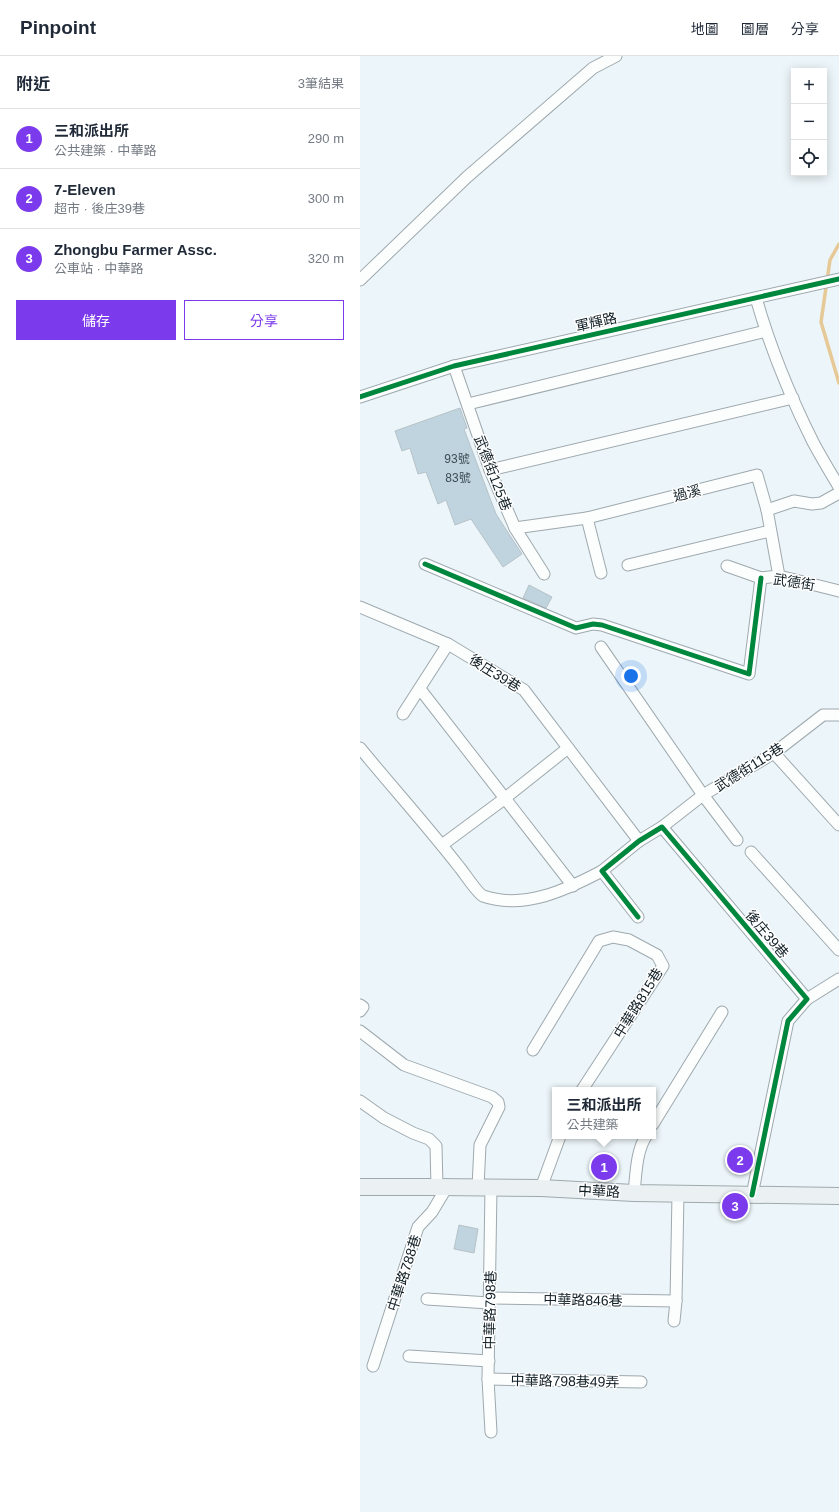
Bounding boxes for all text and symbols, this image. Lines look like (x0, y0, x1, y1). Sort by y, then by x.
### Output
text: Pinpoint (20, 17, 96, 38)
text: 地圖 (691, 21, 719, 37)
text: 圖層 (741, 21, 769, 37)
text: 分享 (791, 21, 819, 37)
map controls (791, 68, 827, 176)
button: + (791, 68, 827, 104)
text: 附近 (16, 75, 50, 94)
text: 3筆結果 (298, 76, 344, 91)
button: − (791, 104, 827, 140)
text: 三和派出所 (54, 122, 129, 139)
text: 1 (25, 131, 33, 146)
text: 290 m (308, 131, 344, 146)
button: locate (791, 140, 827, 176)
text: 公共建築 · 中華路 (54, 143, 157, 158)
text: 7-Eleven (54, 181, 116, 198)
text: 2 (25, 191, 33, 206)
text: 300 m (308, 191, 344, 206)
text: 超市 · 後庄39巷 (54, 201, 145, 216)
text: Zhongbu Farmer Assc. (54, 241, 217, 258)
text: 3 (25, 251, 33, 266)
text: 320 m (308, 251, 344, 266)
text: 公車站 · 中華路 (54, 261, 144, 276)
button: 儲存 (16, 300, 176, 340)
button: 分享 (184, 300, 344, 340)
street label: 軍輝路 (574, 309, 618, 335)
street label: 武德街125巷 (471, 433, 515, 513)
house number: 93號 (444, 452, 470, 466)
house number: 83號 (445, 471, 471, 485)
street label: 過溪 (671, 482, 703, 504)
street label: 武德街 (772, 571, 816, 593)
street label: 後庄39巷 (466, 651, 524, 695)
your location (621, 666, 641, 686)
street label: 武德街115巷 (712, 739, 786, 795)
street label: 後庄39巷 (742, 907, 792, 961)
street label: 中華路815巷 (610, 965, 666, 1041)
popup (552, 1087, 656, 1139)
text: 三和派出所 (566, 1096, 642, 1113)
text: 公共建築 (566, 1117, 619, 1132)
pin: 2 (727, 1145, 753, 1175)
pin: 1 (591, 1152, 617, 1182)
street label: 中華路 (578, 1182, 620, 1200)
pin: 3 (722, 1191, 748, 1221)
street label: 中華路788巷 (384, 1233, 424, 1313)
street label: 中華路798巷 (481, 1270, 499, 1350)
street label: 中華路846巷 (543, 1291, 623, 1309)
street label: 中華路798巷49弄 (510, 1372, 620, 1390)

